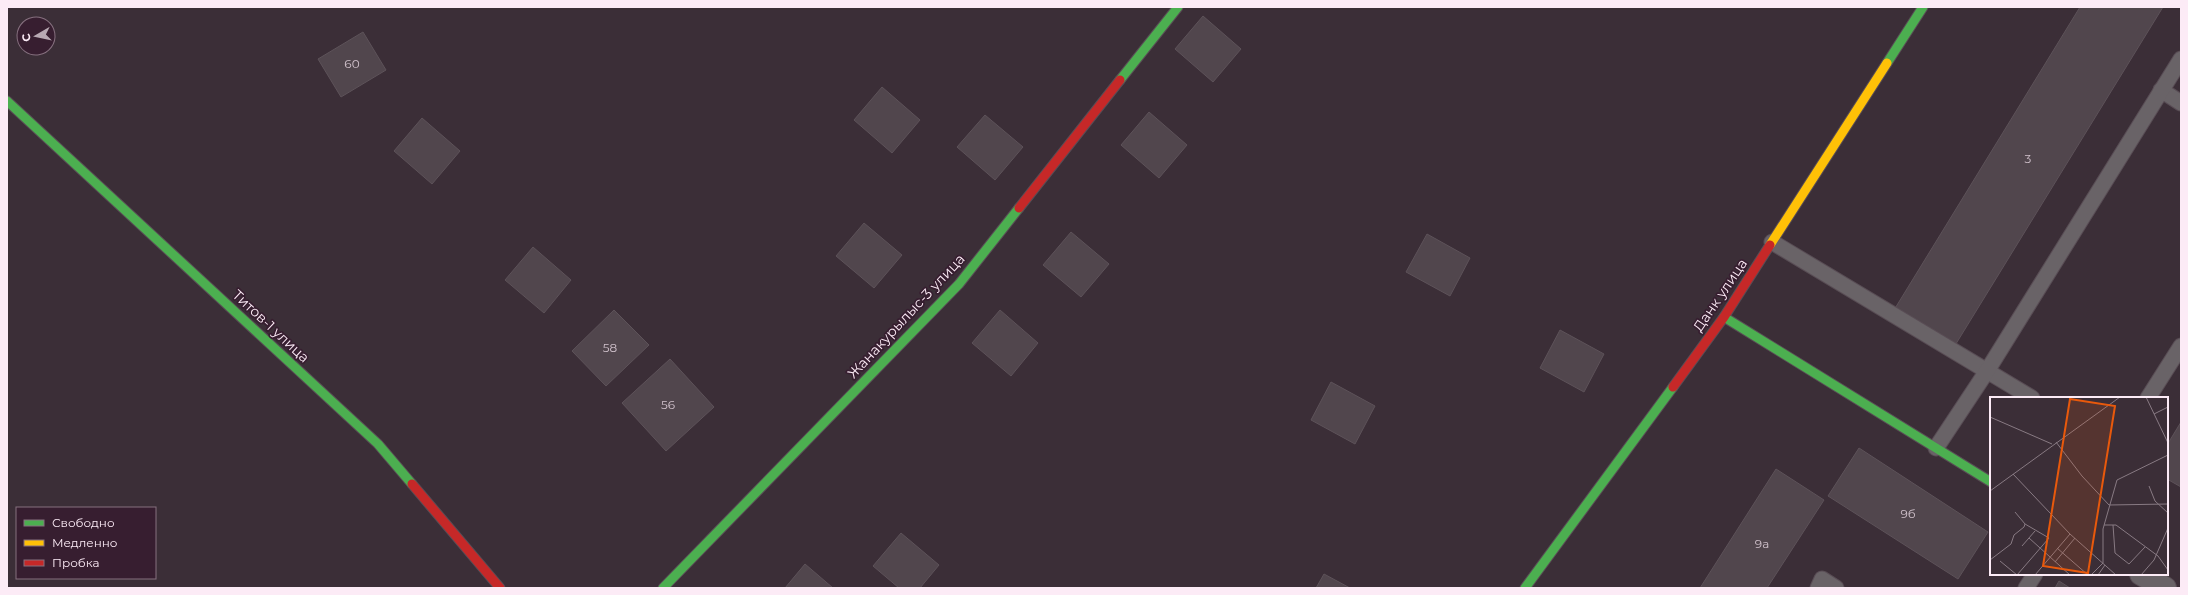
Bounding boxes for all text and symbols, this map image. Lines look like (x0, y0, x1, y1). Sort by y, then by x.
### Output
north arrow (16, 16, 56, 56)
text: С (19, 33, 34, 43)
house number: 60 (344, 56, 360, 71)
house number: 3 (2025, 151, 2032, 166)
street label: Жанакурылыс-3 улица (844, 250, 968, 382)
street label: Данк улица (1689, 255, 1751, 335)
street label: Титов-1 улица (229, 286, 313, 366)
house number: 58 (603, 340, 618, 355)
house number: 56 (661, 397, 675, 412)
inset map (1990, 397, 2168, 575)
house number: 9б (1900, 506, 1916, 521)
legend (16, 507, 156, 579)
text: Свободно (52, 515, 115, 530)
text: Медленно (52, 535, 118, 550)
house number: 9а (1755, 536, 1769, 551)
text: Пробка (52, 555, 100, 570)

